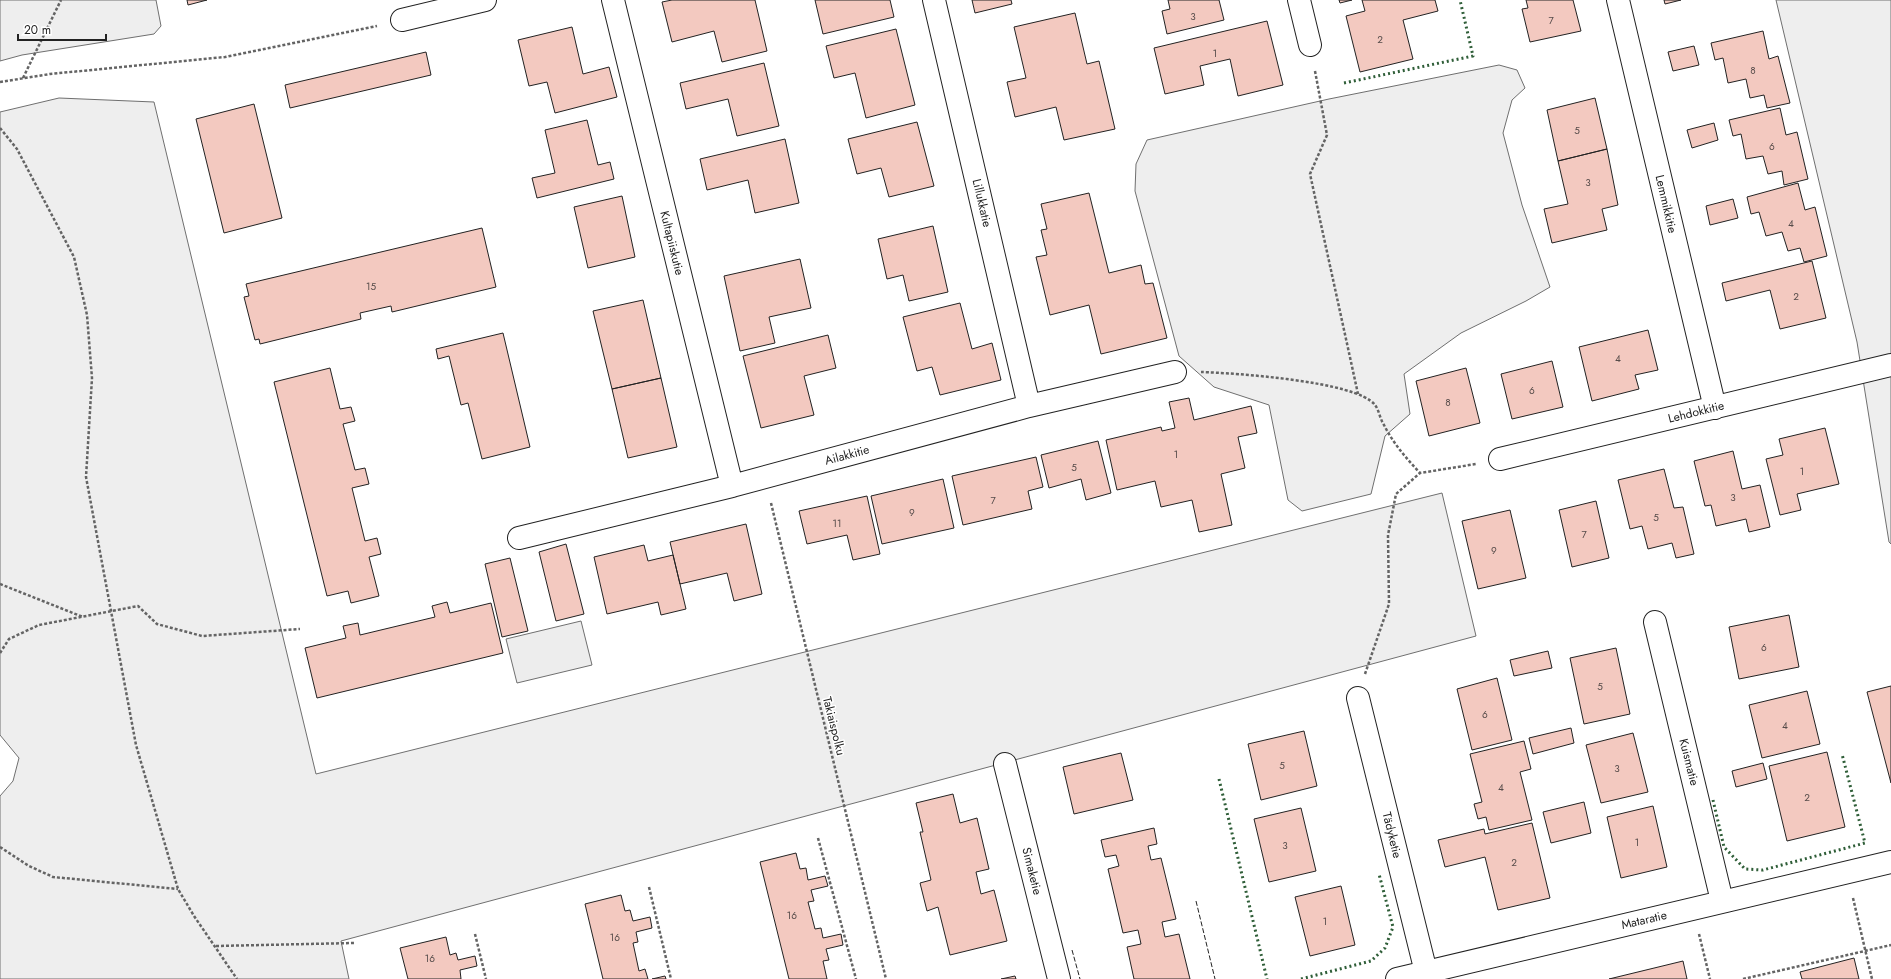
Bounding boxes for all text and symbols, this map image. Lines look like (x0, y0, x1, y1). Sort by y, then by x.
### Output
house number: 3 (1190, 9, 1196, 24)
house number: 7 (1548, 13, 1554, 28)
scale bar (18, 16, 106, 42)
text: 20 m (24, 21, 51, 39)
house number: 2 (1377, 32, 1383, 47)
house number: 1 (1213, 46, 1217, 61)
house number: 8 (1750, 63, 1756, 78)
house number: 5 (1574, 123, 1580, 138)
house number: 6 (1769, 139, 1775, 154)
street label: Lemmikkitie (1651, 173, 1681, 235)
house number: 3 (1585, 175, 1591, 190)
street label: Lillukkatie (968, 177, 996, 229)
street label: Kultapiiskutie (655, 209, 689, 277)
house number: 4 (1788, 216, 1794, 231)
house number: 15 (366, 279, 376, 294)
house number: 2 (1793, 289, 1799, 304)
house number: 4 (1615, 351, 1621, 366)
house number: 6 (1529, 383, 1535, 398)
house number: 8 (1445, 395, 1451, 410)
street label: Lehdokkitie (1666, 396, 1726, 428)
street label: Ailakkitie (823, 440, 871, 470)
house number: 1 (1174, 447, 1178, 462)
house number: 5 (1071, 460, 1077, 475)
house number: 1 (1800, 464, 1804, 479)
house number: 3 (1730, 490, 1736, 505)
house number: 7 (990, 493, 996, 508)
house number: 9 (909, 505, 915, 520)
house number: 5 (1653, 510, 1659, 525)
house number: 11 (833, 516, 842, 531)
house number: 7 (1581, 527, 1587, 542)
house number: 9 (1491, 543, 1497, 558)
house number: 6 (1761, 640, 1767, 655)
house number: 5 (1597, 679, 1603, 694)
street label: Takiaispolku (818, 695, 850, 757)
house number: 6 (1482, 707, 1488, 722)
house number: 4 (1782, 718, 1788, 733)
street label: Kuismatie (1674, 737, 1704, 787)
house number: 5 (1279, 758, 1285, 773)
house number: 3 (1614, 761, 1620, 776)
house number: 4 (1498, 780, 1504, 795)
house number: 2 (1804, 790, 1810, 805)
street label: Tädyketie (1378, 810, 1406, 860)
house number: 1 (1635, 835, 1639, 850)
house number: 3 (1282, 838, 1288, 853)
street label: Simaketie (1017, 845, 1047, 897)
house number: 2 (1511, 855, 1517, 870)
street label: Mataratie (1619, 906, 1669, 934)
house number: 16 (787, 908, 797, 923)
house number: 1 (1323, 914, 1327, 929)
house number: 16 (610, 930, 620, 945)
house number: 16 (425, 951, 435, 966)

